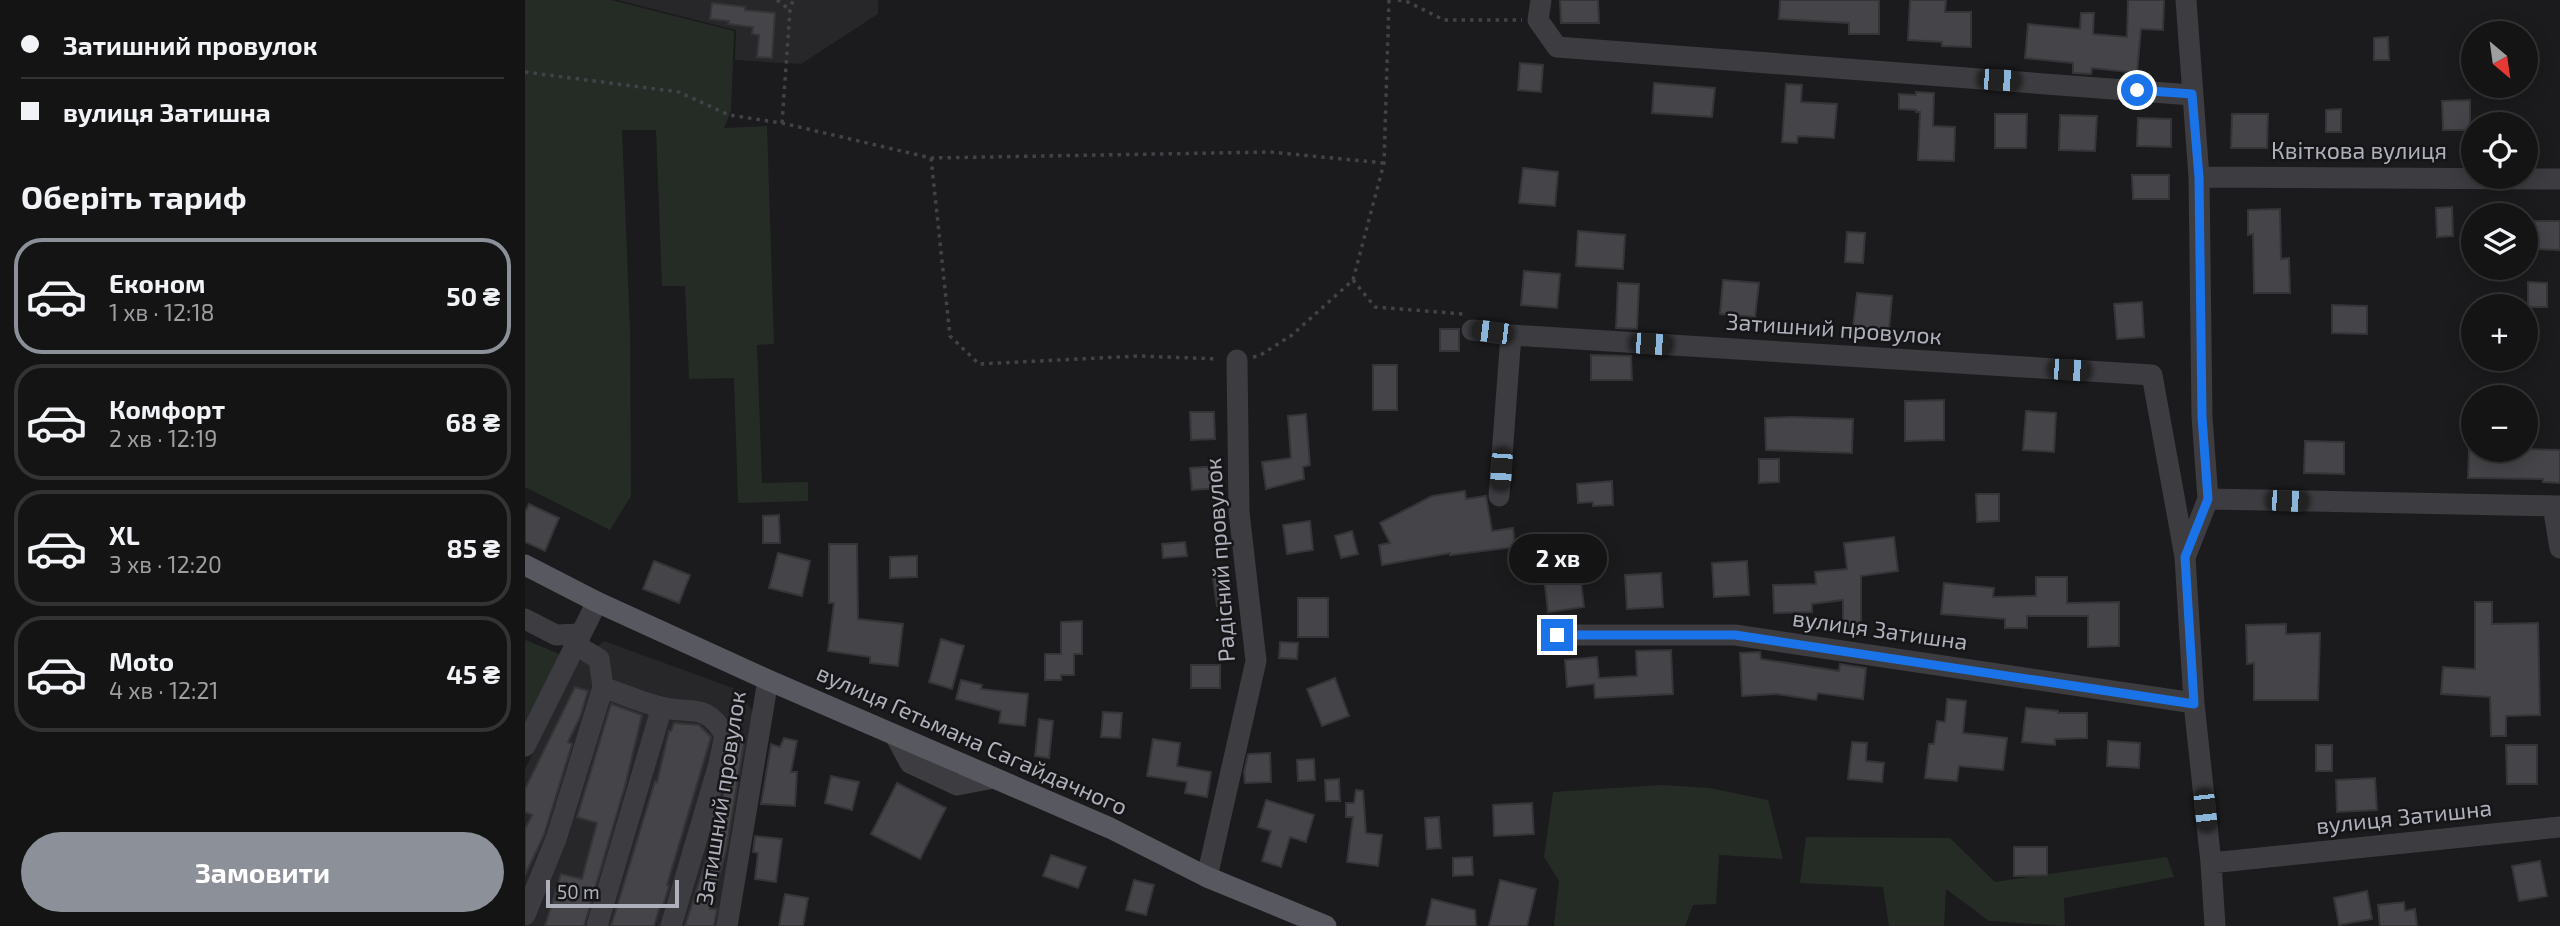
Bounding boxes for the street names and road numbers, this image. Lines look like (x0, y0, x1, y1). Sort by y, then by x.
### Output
street label: Квіткова вулиця (2271, 136, 2447, 165)
street label: Затишний провулок (1725, 306, 1943, 351)
street label: Радісний провулок (1198, 457, 1241, 663)
street label: вулиця Затишна (1791, 603, 1969, 656)
street label: вулиця Гетьмана Сагайдачного (812, 658, 1132, 821)
street label: Затишний провулок (689, 689, 752, 907)
street label: вулиця Затишна (2315, 793, 2493, 840)

